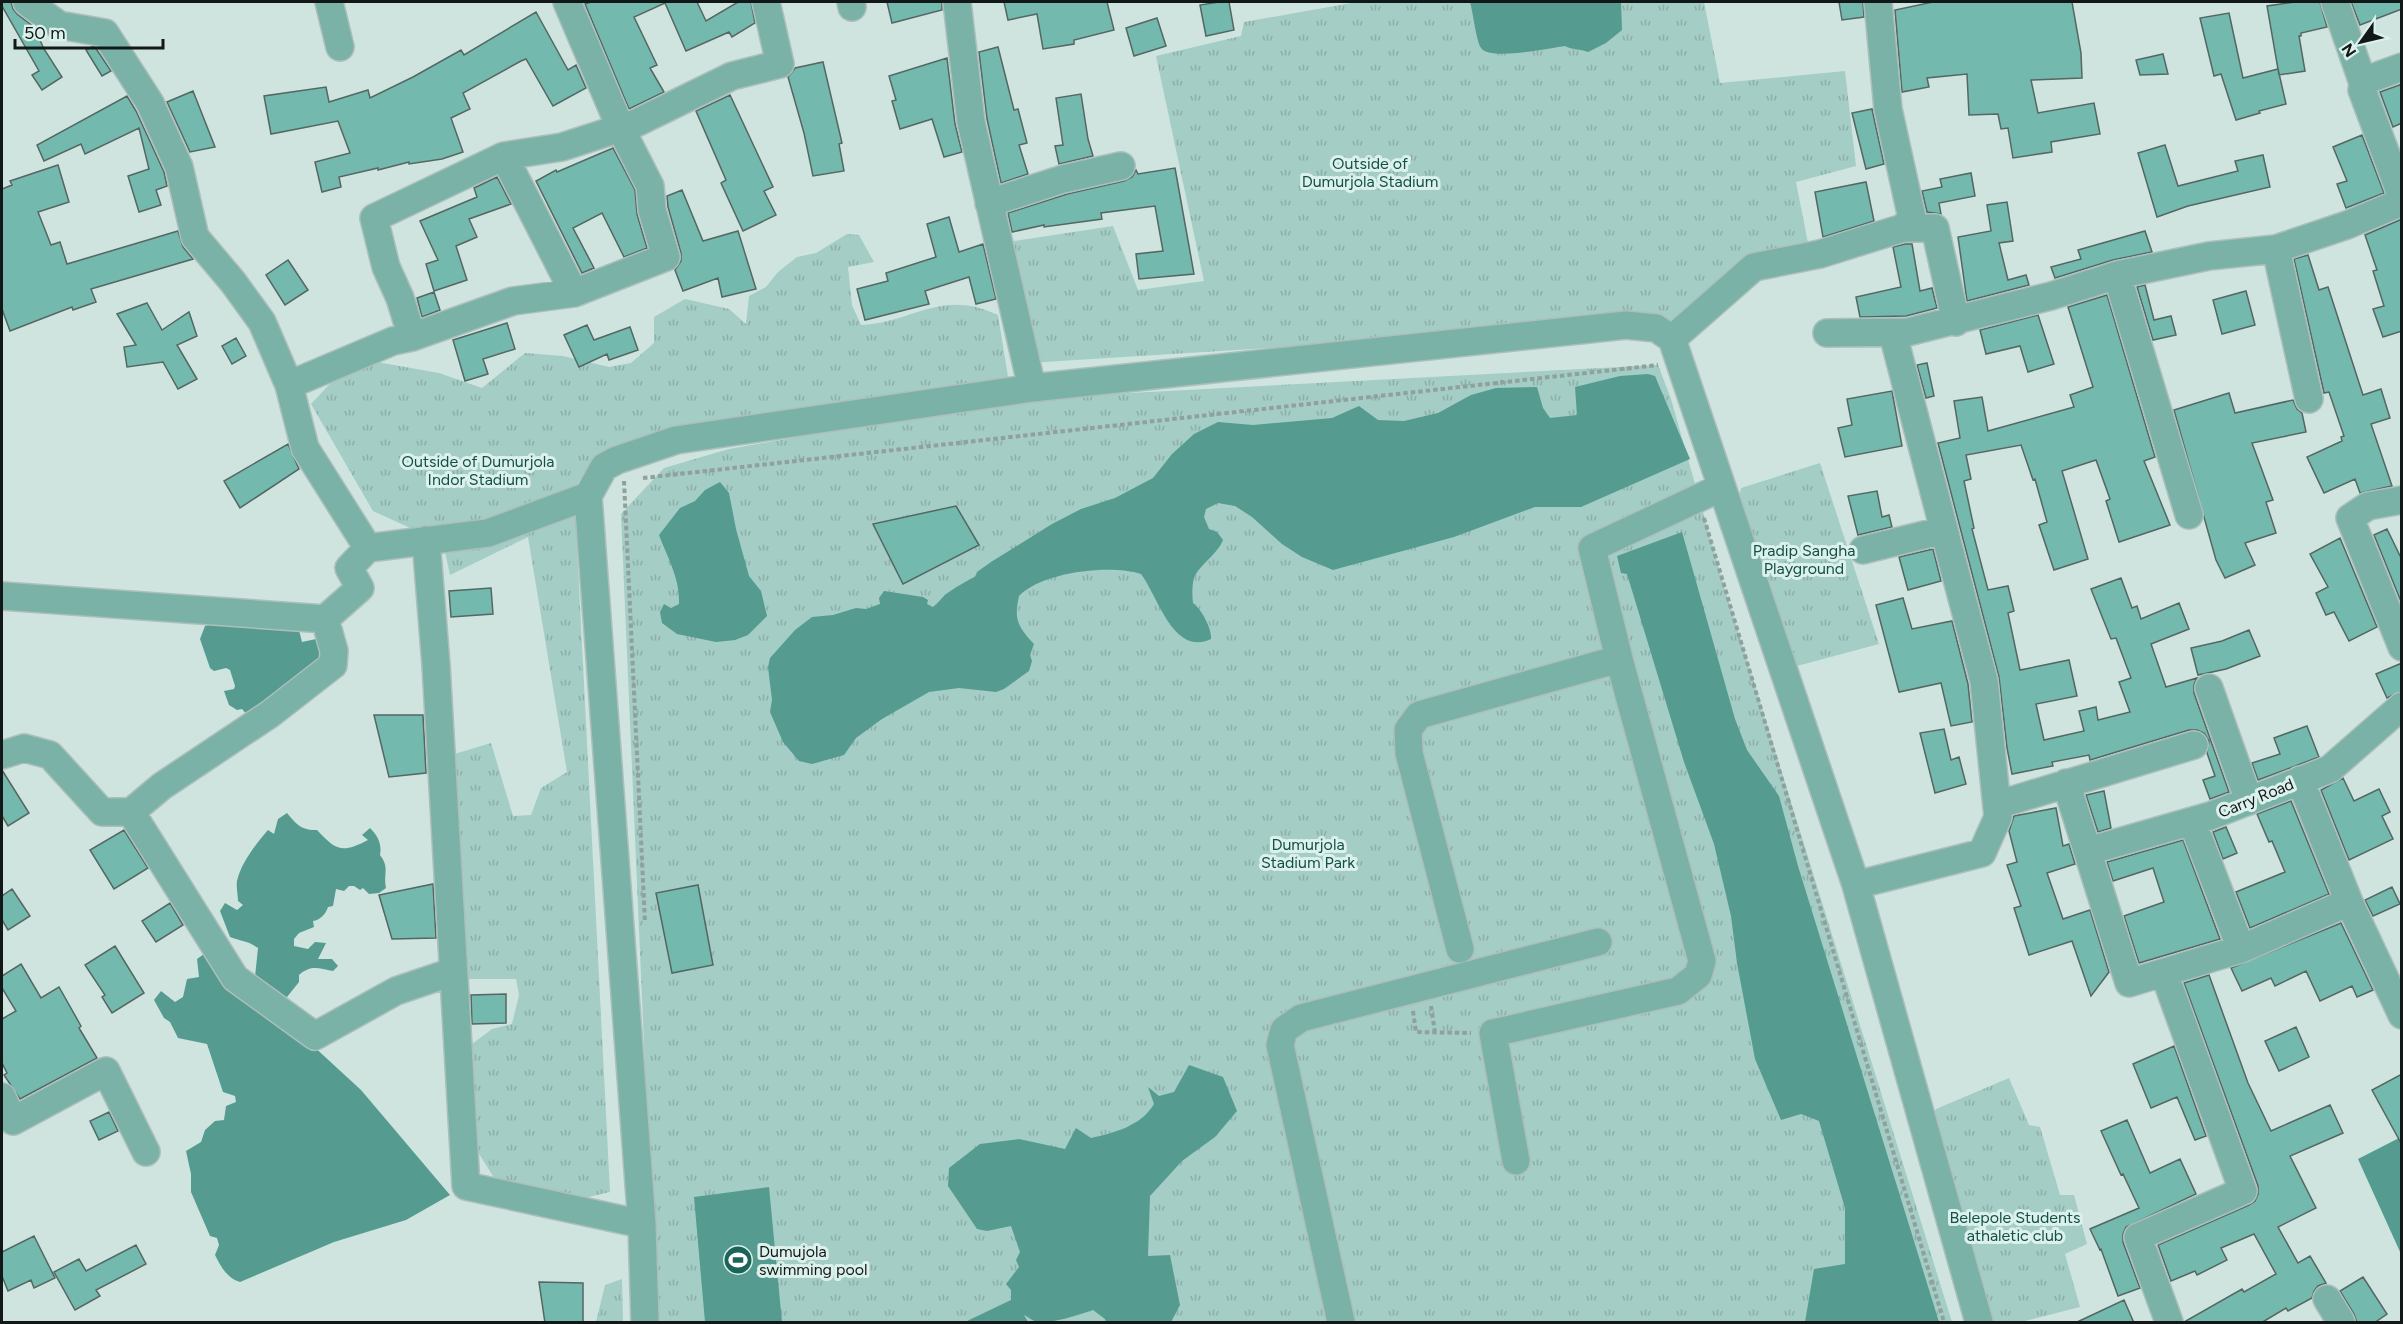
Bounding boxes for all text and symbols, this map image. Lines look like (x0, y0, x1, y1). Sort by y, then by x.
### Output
scale bar (15, 12, 164, 50)
north arrow (2331, 12, 2391, 72)
text: 50 m (24, 22, 66, 44)
text: N (2338, 40, 2360, 61)
park label: Outside of Dumurjola Stadium (1302, 154, 1438, 191)
park label: Outside of Dumurjola Indor Stadium (402, 452, 554, 489)
park label: Pradip Sangha Playground (1753, 541, 1855, 578)
street label: Carry Road (2215, 774, 2297, 822)
park label: Dumurjola Stadium Park (1261, 835, 1355, 872)
park label: Belepole Students athaletic club (1949, 1208, 2081, 1245)
place label: Dumujola swimming pool (759, 1242, 867, 1279)
sports icon: Dumujola swimming pool (722, 1244, 754, 1276)

